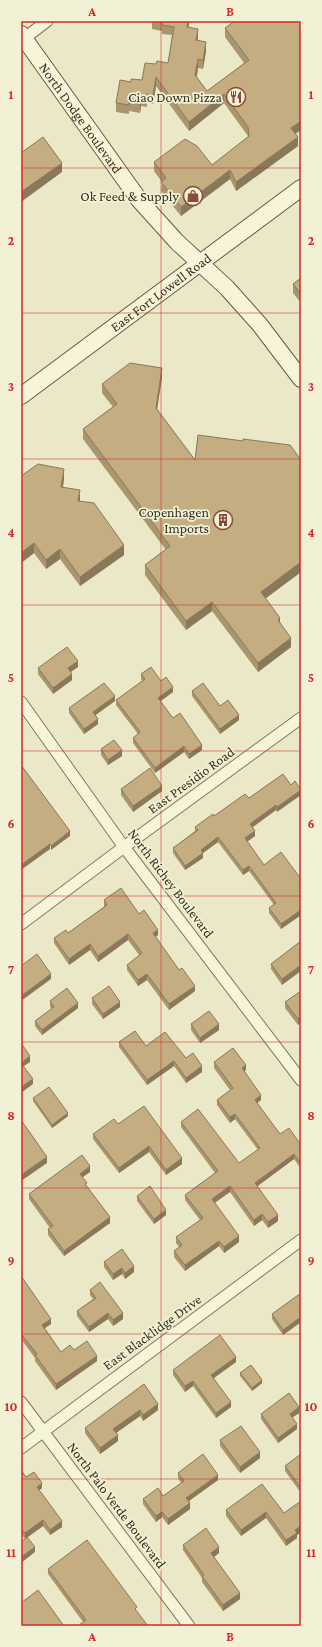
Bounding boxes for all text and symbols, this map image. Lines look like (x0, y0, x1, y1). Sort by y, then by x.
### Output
text: A (87, 4, 96, 19)
text: B (226, 4, 234, 19)
street label: North Dodge Boulevard (36, 60, 126, 177)
restaurant icon: Ciao Down Pizza (225, 86, 247, 108)
text: 1 (9, 87, 14, 102)
text: 1 (309, 87, 314, 102)
place label: Ciao Down Pizza (128, 89, 223, 105)
shop icon: Ok Feed & Supply (182, 185, 204, 207)
place label: Ok Feed & Supply (80, 188, 180, 204)
text: 2 (8, 233, 15, 248)
text: 2 (308, 233, 315, 248)
street label: East Fort Lowell Road (107, 249, 215, 335)
text: 3 (8, 379, 14, 394)
text: 3 (308, 379, 314, 394)
place label: Copenhagen Imports (138, 504, 209, 536)
building icon: Copenhagen Imports (212, 509, 234, 531)
text: 4 (7, 525, 15, 540)
text: 4 (307, 525, 315, 540)
text: 5 (8, 670, 14, 685)
text: 5 (308, 670, 314, 685)
street label: East Presidio Road (145, 743, 238, 817)
text: 6 (7, 816, 15, 831)
text: 6 (307, 816, 315, 831)
street label: North Richey Boulevard (125, 825, 218, 941)
text: 7 (8, 962, 14, 977)
text: 7 (308, 962, 314, 977)
text: 8 (7, 1108, 15, 1123)
text: 8 (307, 1108, 315, 1123)
text: 9 (7, 1253, 15, 1268)
text: 9 (307, 1253, 315, 1268)
street label: East Blacklidge Drive (100, 1291, 204, 1373)
text: 10 (5, 1399, 17, 1414)
text: 10 (305, 1399, 317, 1414)
street label: North Palo Verde Boulevard (64, 1439, 170, 1572)
text: 11 (6, 1545, 16, 1560)
text: 11 (306, 1545, 316, 1560)
text: A (87, 1629, 96, 1644)
text: B (226, 1629, 234, 1644)

